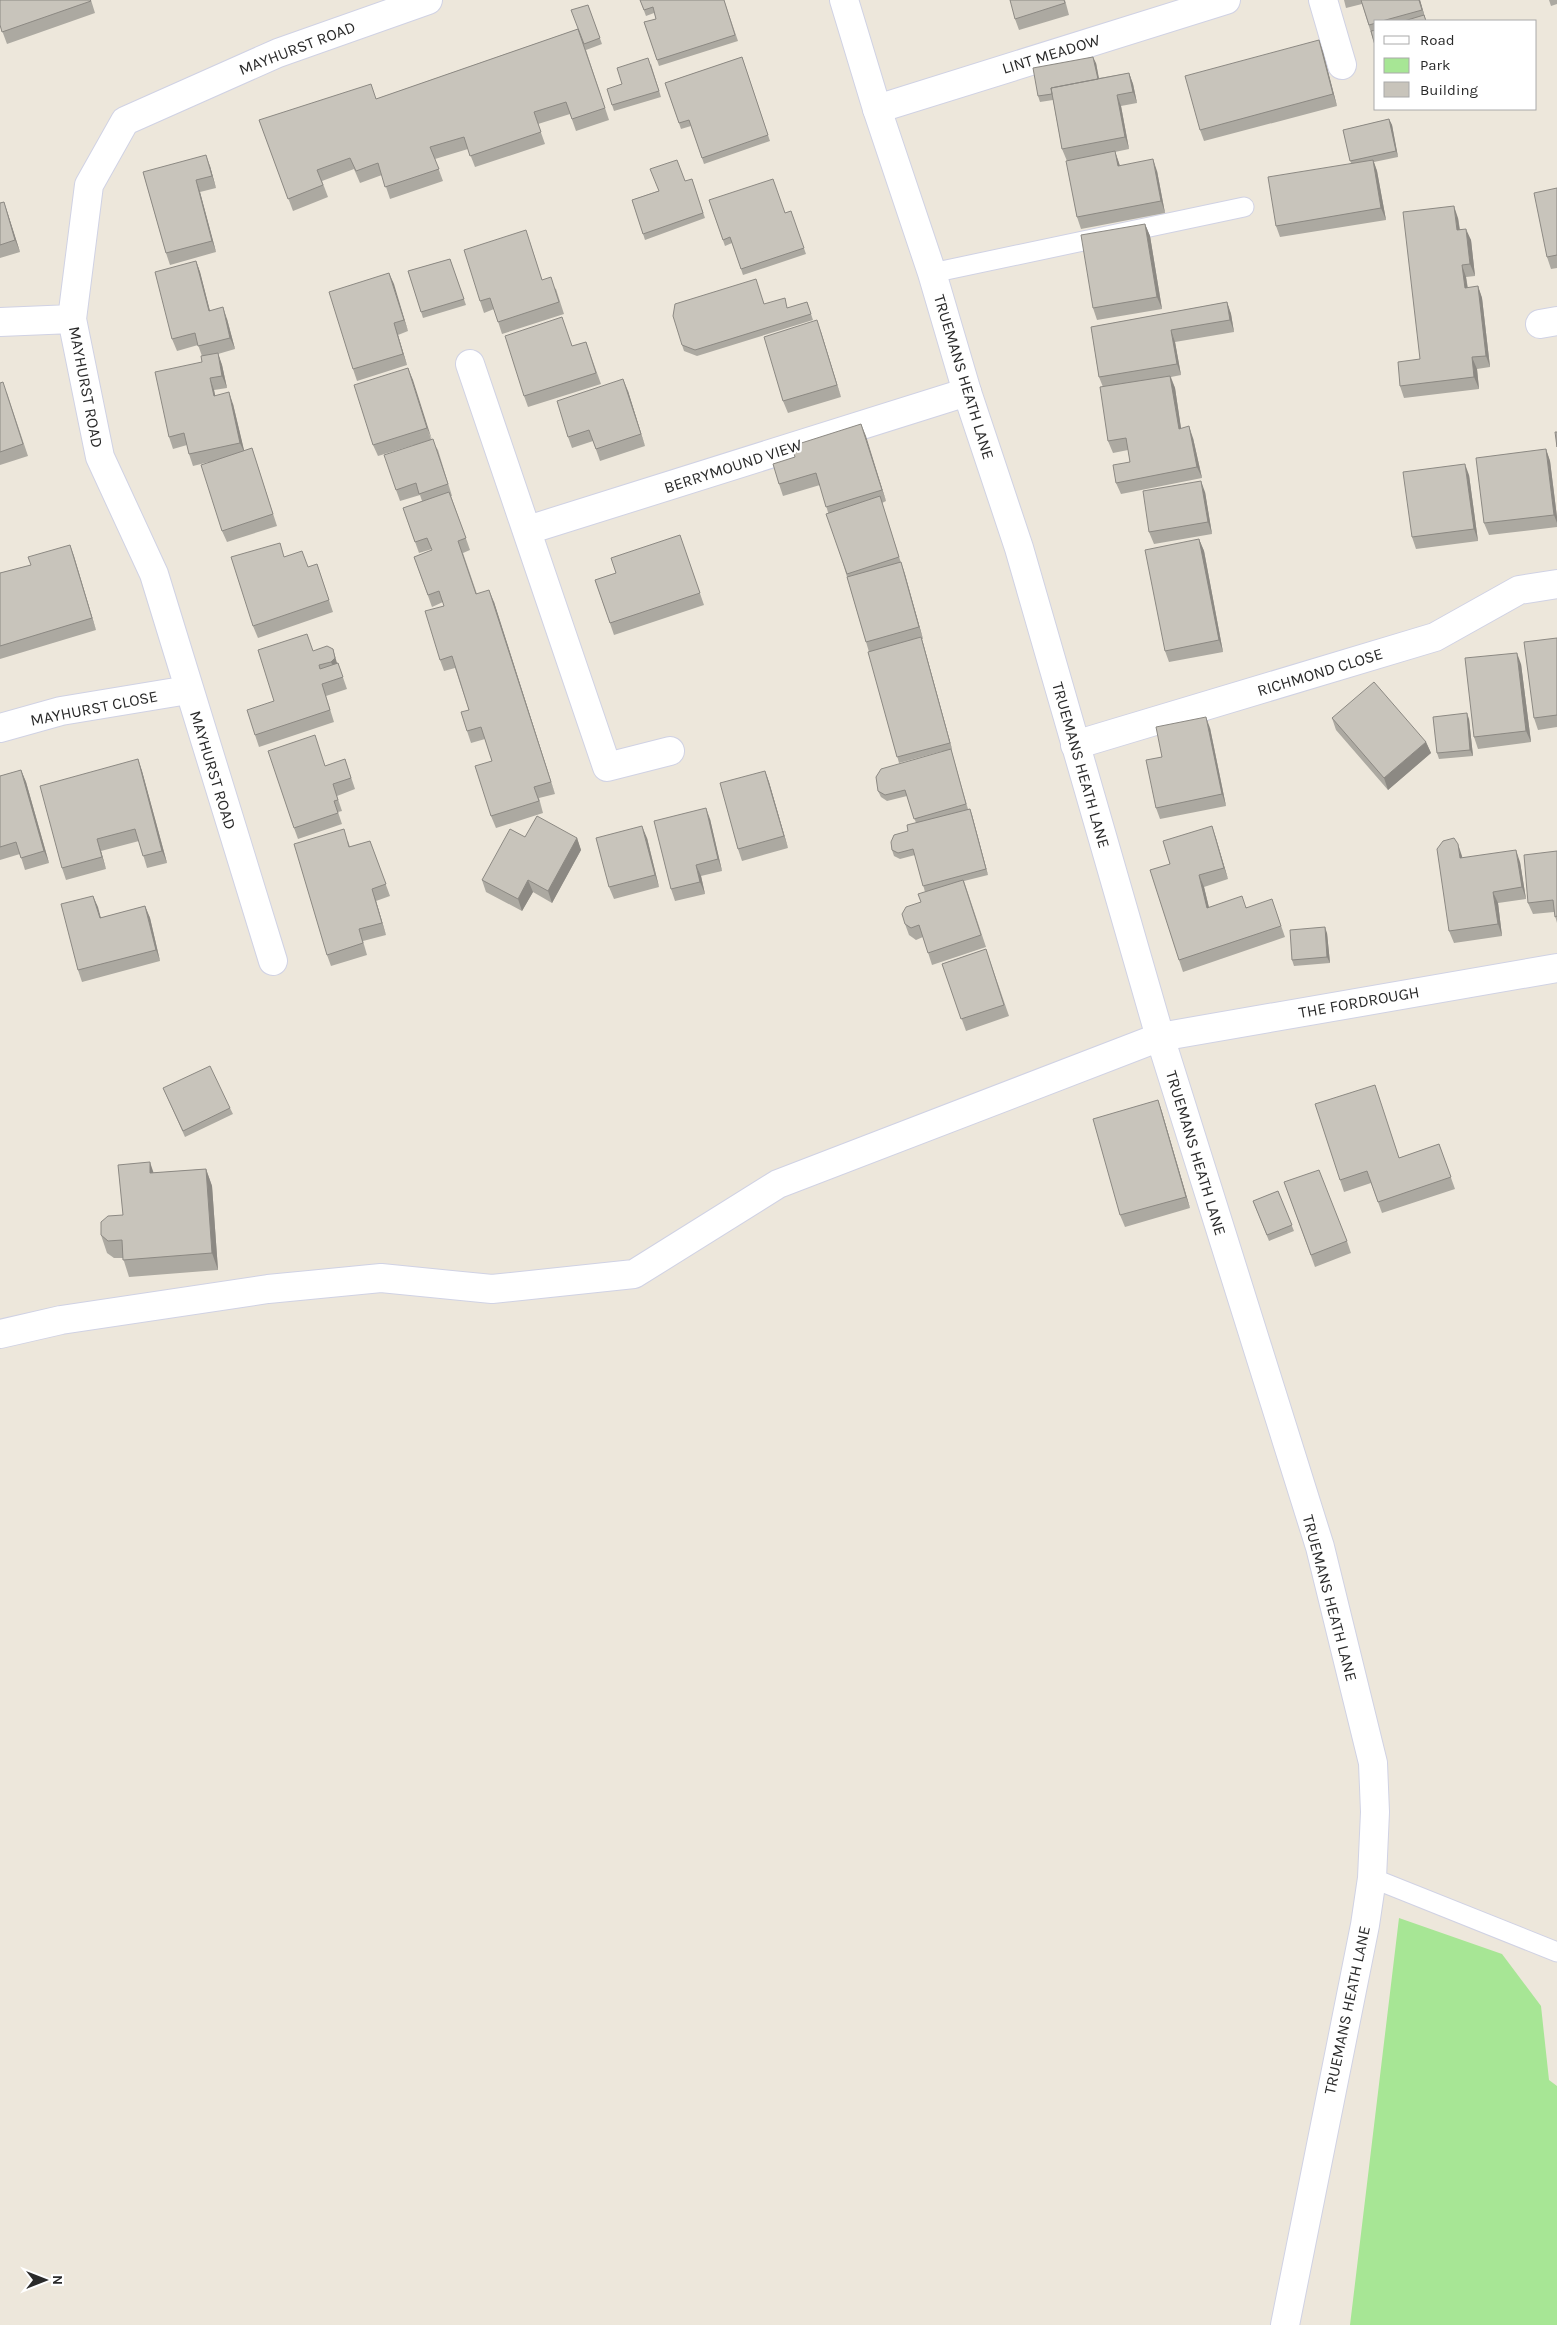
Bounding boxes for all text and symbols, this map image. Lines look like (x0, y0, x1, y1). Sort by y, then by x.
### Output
street label: MAYHURST ROAD (236, 17, 358, 79)
legend (1374, 20, 1537, 110)
street label: LINT MEADOW (1000, 30, 1103, 78)
text: Road (1420, 31, 1455, 49)
text: Park (1420, 56, 1450, 74)
text: Building (1420, 81, 1478, 99)
street label: TRUEMANS HEATH LANE (930, 292, 998, 462)
street label: MAYHURST ROAD (65, 325, 107, 449)
street label: BERRYMOUND VIEW (662, 435, 805, 497)
street label: RICHMOND CLOSE (1255, 644, 1385, 700)
street label: TRUEMANS HEATH LANE (1048, 680, 1114, 850)
street label: MAYHURST CLOSE (29, 686, 159, 730)
street label: MAYHURST ROAD (186, 708, 240, 832)
street label: THE FORDROUGH (1297, 982, 1421, 1022)
street label: TRUEMANS HEATH LANE (1162, 1068, 1230, 1238)
street label: TRUEMANS HEATH LANE (1299, 1513, 1361, 1683)
street label: TRUEMANS HEATH LANE (1320, 1924, 1374, 2096)
north arrow (20, 2255, 70, 2305)
text: N (49, 2275, 66, 2285)

